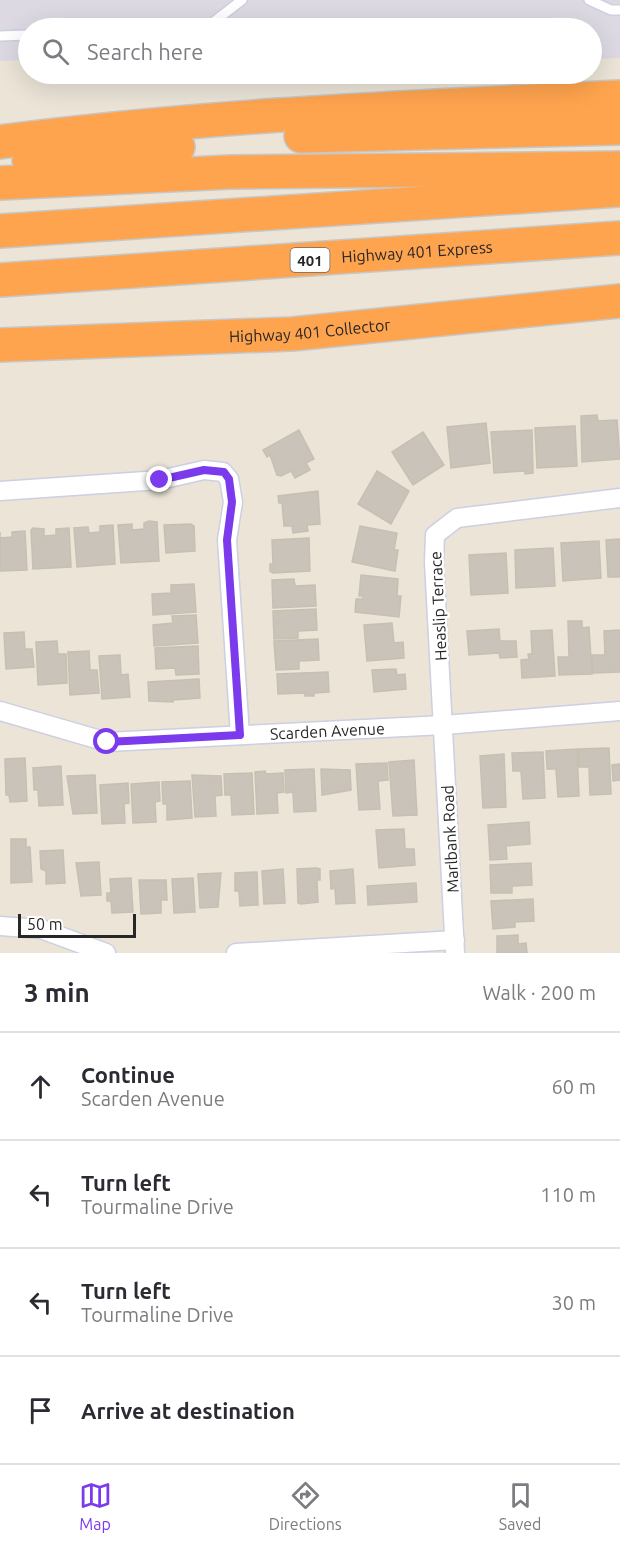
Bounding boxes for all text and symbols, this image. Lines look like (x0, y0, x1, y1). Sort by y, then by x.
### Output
search box (18, 18, 602, 84)
icon: search (39, 35, 72, 68)
text: Search here (87, 39, 203, 64)
street label: Highway 401 Express (341, 238, 493, 266)
road number: 401 (290, 248, 330, 272)
street label: Highway 401 Collector (229, 315, 391, 345)
route end (146, 466, 172, 492)
street label: Heaslip Terrace (426, 551, 450, 661)
street label: Scarden Avenue (269, 719, 385, 743)
route start (93, 728, 119, 754)
street label: Marlbank Road (438, 785, 462, 893)
scale bar (18, 911, 136, 938)
text: 50 m (27, 915, 63, 933)
text: 3 min (24, 978, 90, 1007)
text: Walk · 200 m (483, 981, 596, 1004)
text: Continue (81, 1062, 175, 1087)
icon: ahead (24, 1070, 57, 1103)
text: 60 m (552, 1075, 596, 1098)
text: Scarden Avenue (81, 1087, 225, 1110)
text: Turn left (81, 1170, 171, 1195)
icon: left (24, 1178, 57, 1211)
text: 110 m (540, 1183, 596, 1206)
text: Tourmaline Drive (81, 1195, 234, 1218)
text: Turn left (81, 1278, 171, 1303)
icon: left (24, 1286, 57, 1319)
text: 30 m (552, 1291, 596, 1314)
text: Tourmaline Drive (81, 1303, 234, 1326)
icon: arrive (24, 1394, 57, 1427)
text: Arrive at destination (81, 1398, 295, 1423)
tab: Map (79, 1479, 112, 1533)
tab: Directions (269, 1479, 342, 1533)
tab: Saved (499, 1479, 541, 1533)

